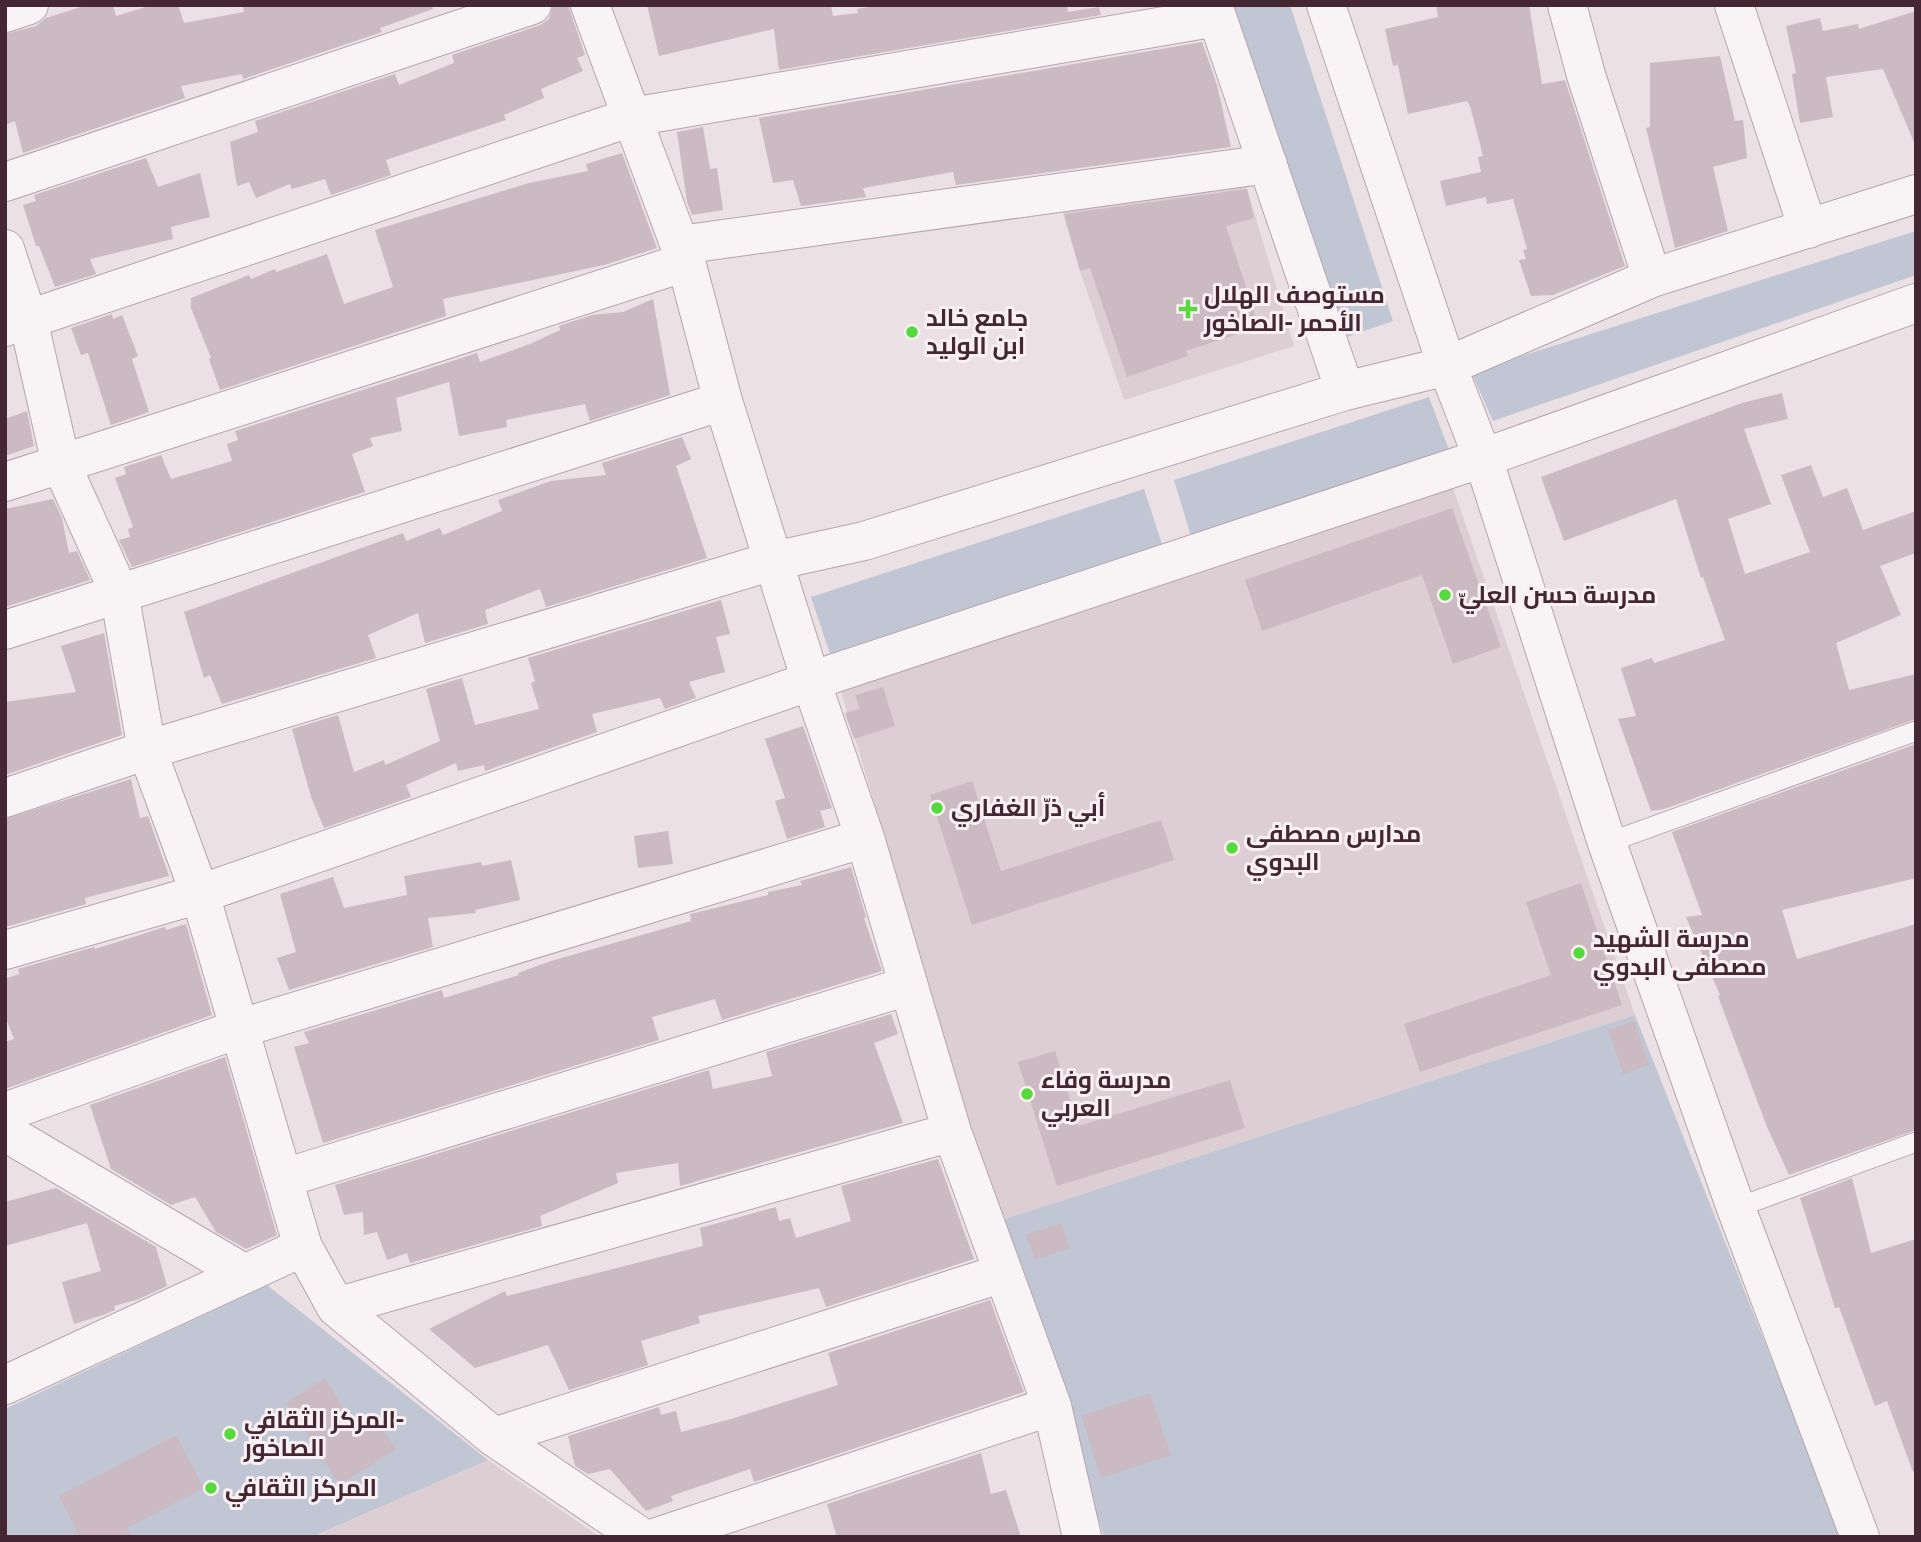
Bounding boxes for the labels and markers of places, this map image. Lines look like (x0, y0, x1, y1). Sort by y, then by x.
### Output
place label: مستوصف الهلال الأحمر -الصاخور (1203, 281, 1385, 337)
marker: مستوصف الهلال الأحمر -الصاخور (1178, 299, 1198, 319)
place label: جامع خالد ابن الوليد (926, 304, 1028, 360)
marker: جامع خالد ابن الوليد (904, 324, 920, 340)
place label: مدرسة حسن العليّ (1458, 581, 1656, 614)
marker: مدرسة حسن العليّ (1437, 587, 1453, 603)
place label: أبي ذرّ الغفاري (951, 792, 1105, 827)
marker: أبي ذرّ الغفاري (929, 800, 945, 816)
place label: مدارس مصطفى البدوي (1246, 820, 1422, 881)
marker: مدارس مصطفى البدوي (1224, 840, 1240, 856)
place label: مدرسة الشهيد مصطفى البدوي (1593, 925, 1767, 986)
marker: مدرسة الشهيد مصطفى البدوي (1571, 945, 1587, 961)
place label: مدرسة وفاء العربي (1041, 1066, 1171, 1127)
marker: مدرسة وفاء العربي (1019, 1086, 1035, 1102)
place label: المركز الثقافي- الصاخور (243, 1406, 404, 1462)
marker: المركز الثقافي- الصاخور (222, 1426, 238, 1442)
place label: المركز الثقافي (225, 1474, 377, 1507)
marker: المركز الثقافي (203, 1480, 219, 1496)

